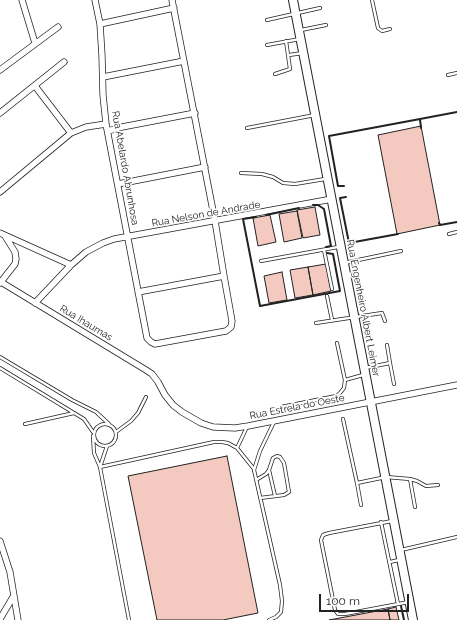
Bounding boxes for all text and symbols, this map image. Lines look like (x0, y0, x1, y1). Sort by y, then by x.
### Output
street label: Rua Abelardo Abrunhosa (109, 110, 141, 226)
street label: Rua Nelson de Andrade (151, 199, 261, 229)
street label: Rua Engenheiro Albert Leimer (344, 239, 382, 377)
street label: Rua Ihaumas (57, 303, 115, 343)
street label: Rua Estrela do Oeste (248, 392, 346, 422)
scale bar (321, 586, 411, 612)
text: 100 m (326, 594, 360, 608)

